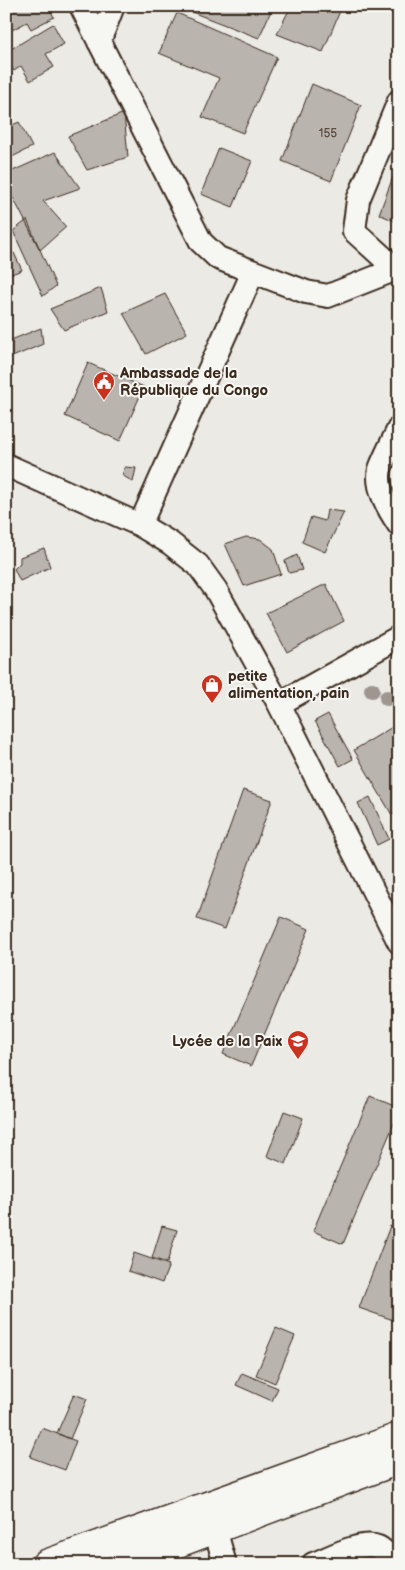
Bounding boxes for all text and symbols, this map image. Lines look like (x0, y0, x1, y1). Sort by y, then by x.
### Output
house number: 155 (319, 126, 337, 141)
place label: Ambassade de la République du Congo (119, 364, 268, 400)
public building icon: Ambassade de la République du Congo (92, 370, 116, 401)
place label: petite alimentation, pain (228, 667, 350, 703)
shop icon: petite alimentation, pain (200, 673, 224, 704)
school or university icon: Lycée de la Paix (286, 1029, 310, 1060)
place label: Lycée de la Paix (172, 1032, 282, 1051)

